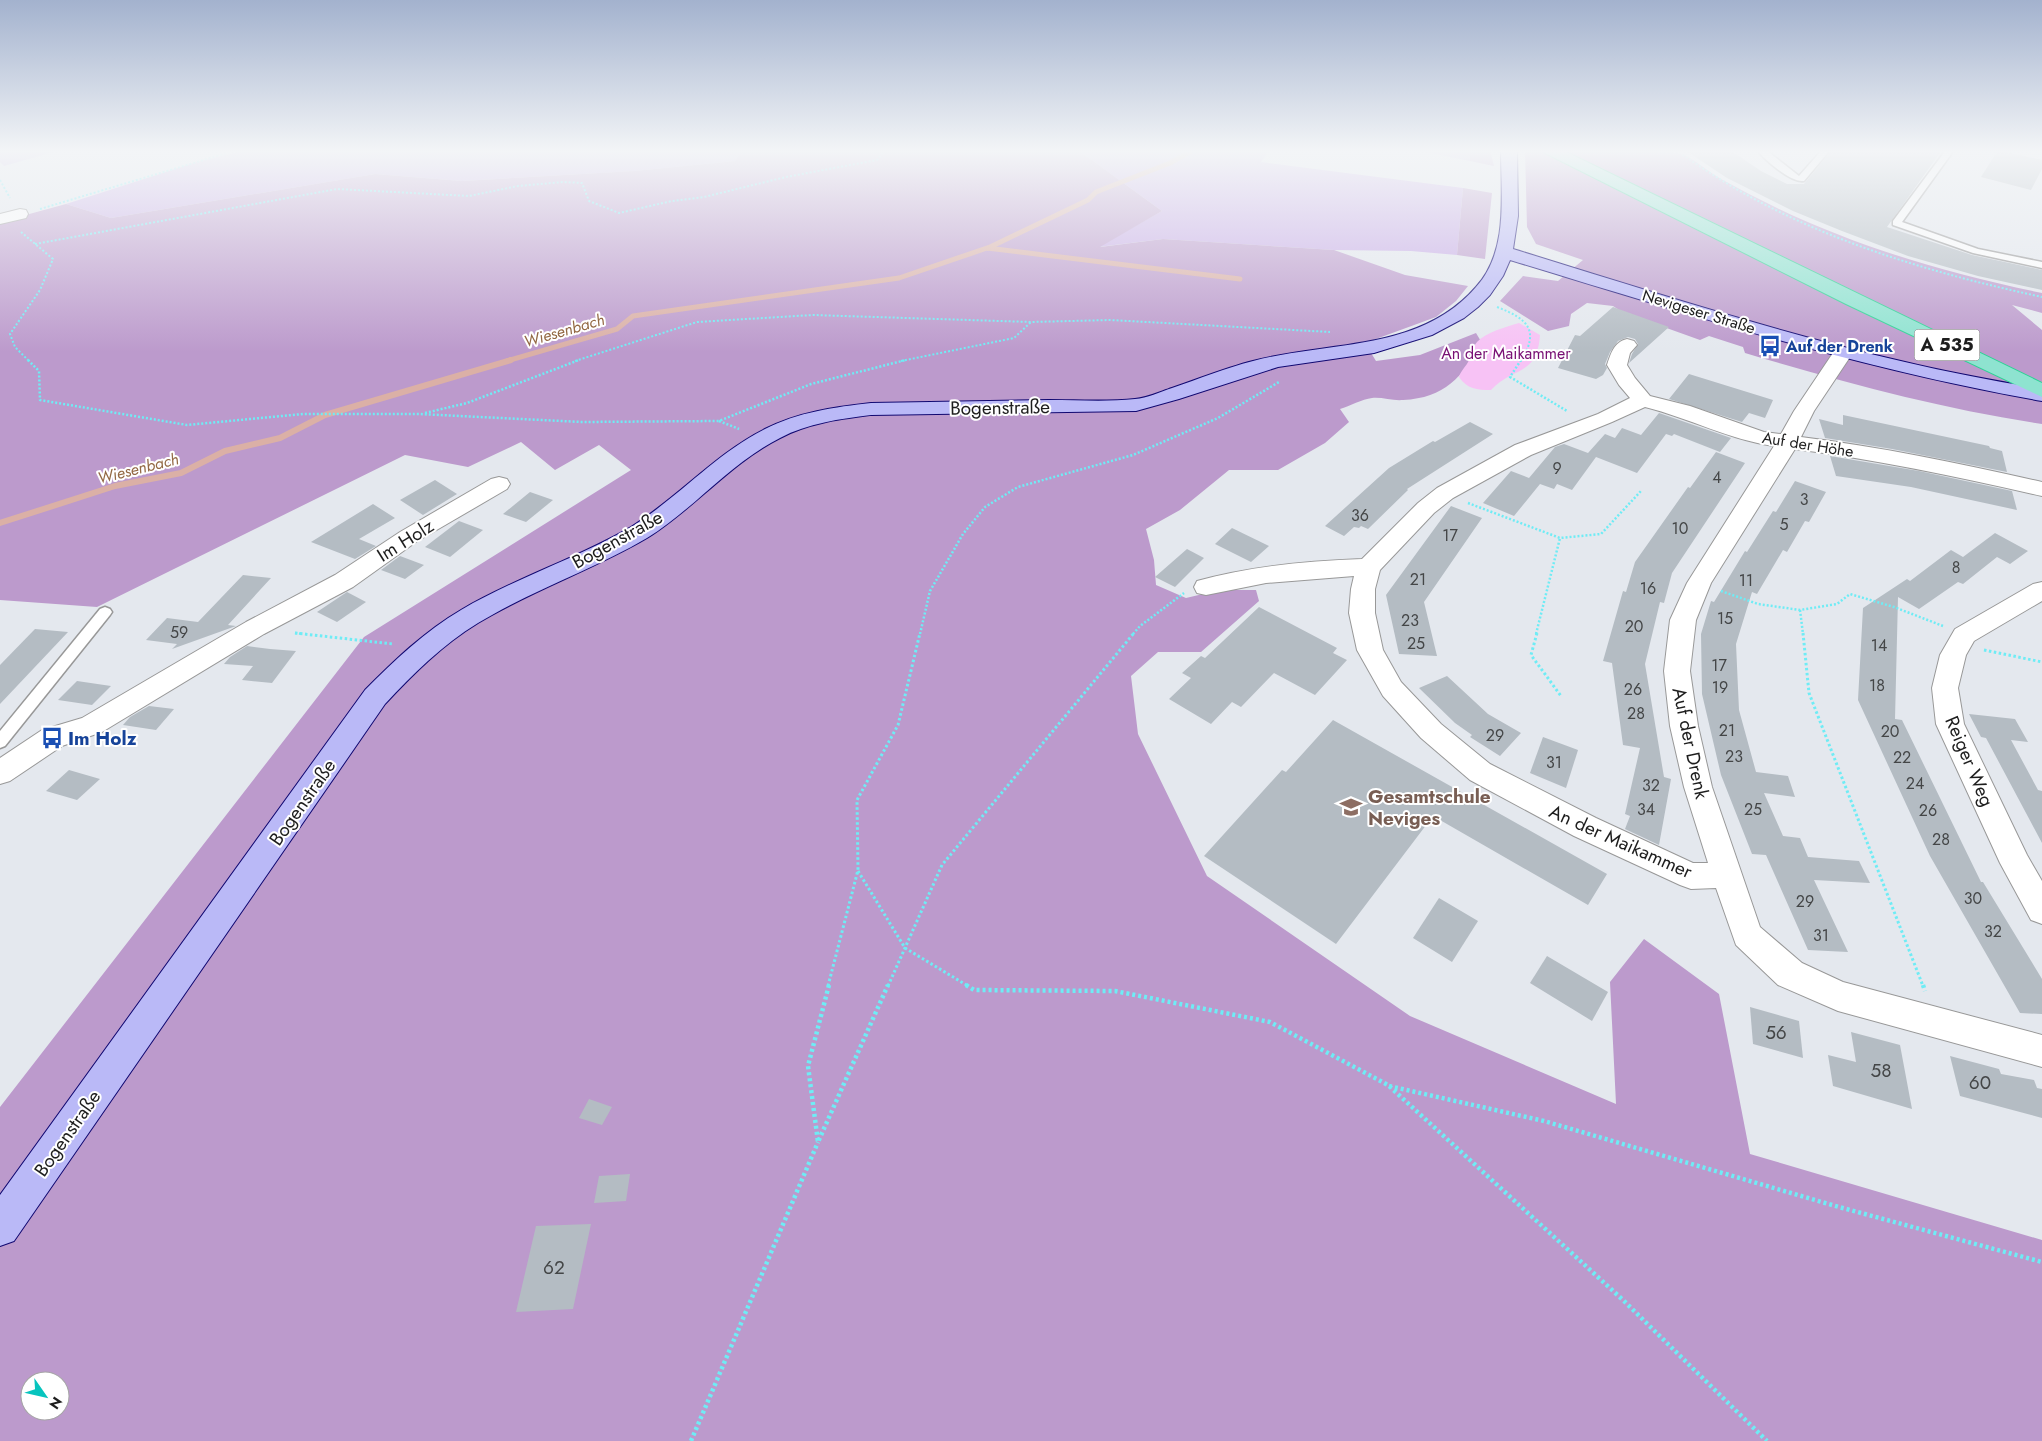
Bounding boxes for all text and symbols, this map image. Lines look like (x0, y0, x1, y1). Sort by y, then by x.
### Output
street label: Nevigeser Straße (1640, 283, 1758, 340)
water label: Wiesenbach (521, 308, 607, 353)
road number: A 535 (1914, 330, 1980, 360)
bus stop icon: Auf der Drenk (1757, 333, 1783, 359)
place label: Auf der Drenk (1785, 335, 1894, 358)
park label: An der Maikammer (1441, 342, 1571, 365)
street label: Bogenstraße (950, 393, 1050, 422)
street label: Auf der Höhe (1760, 426, 1855, 463)
water label: Wiesenbach (95, 447, 181, 490)
house number: 9 (1552, 457, 1562, 480)
house number: 4 (1712, 466, 1722, 489)
house number: 3 (1800, 488, 1809, 511)
street label: Bogenstraße (567, 503, 668, 575)
house number: 36 (1351, 504, 1369, 527)
street label: Im Holz (372, 512, 439, 568)
house number: 5 (1779, 513, 1789, 536)
house number: 10 (1672, 517, 1688, 540)
house number: 17 (1442, 524, 1458, 547)
house number: 8 (1952, 556, 1960, 579)
house number: 21 (1410, 568, 1426, 591)
house number: 11 (1739, 569, 1753, 592)
house number: 16 (1640, 577, 1656, 600)
house number: 15 (1717, 607, 1733, 630)
house number: 23 (1401, 609, 1419, 632)
house number: 20 (1625, 615, 1643, 638)
house number: 59 (170, 621, 188, 644)
house number: 25 (1407, 632, 1425, 655)
house number: 14 (1871, 634, 1887, 657)
house number: 17 (1711, 654, 1727, 677)
house number: 18 (1869, 674, 1885, 697)
house number: 19 (1712, 676, 1728, 699)
house number: 26 (1624, 678, 1642, 701)
street label: Auf der Drenk (1666, 685, 1716, 802)
house number: 28 (1627, 702, 1645, 725)
street label: Reiger Weg (1938, 712, 2001, 811)
house number: 21 (1719, 719, 1735, 742)
house number: 20 (1881, 720, 1899, 743)
house number: 29 (1486, 724, 1504, 747)
bus stop icon: Im Holz (39, 725, 65, 751)
place label: Im Holz (68, 725, 137, 752)
house number: 23 (1725, 745, 1743, 768)
house number: 22 (1893, 746, 1911, 769)
house number: 31 (1546, 751, 1562, 774)
street label: Bogenstraße (263, 753, 342, 851)
house number: 24 (1906, 772, 1924, 795)
house number: 32 (1642, 774, 1660, 797)
place label: Gesamtschule Neviges (1368, 783, 1491, 832)
school or university icon: Gesamtschule Neviges (1338, 794, 1364, 820)
street label: An der Maikammer (1545, 798, 1697, 885)
house number: 34 (1637, 798, 1655, 821)
house number: 25 (1744, 798, 1762, 821)
house number: 26 (1919, 799, 1937, 822)
house number: 28 (1932, 828, 1950, 851)
house number: 30 (1964, 887, 1982, 910)
house number: 29 (1796, 890, 1814, 913)
house number: 32 (1984, 920, 2002, 943)
house number: 31 (1813, 924, 1829, 947)
house number: 56 (1765, 1019, 1787, 1046)
house number: 58 (1870, 1057, 1892, 1084)
house number: 60 (1969, 1069, 1991, 1096)
street label: Bogenstraße (28, 1084, 107, 1182)
house number: 62 (543, 1254, 565, 1281)
north arrow (20, 1371, 70, 1421)
text: N (44, 1393, 67, 1413)

